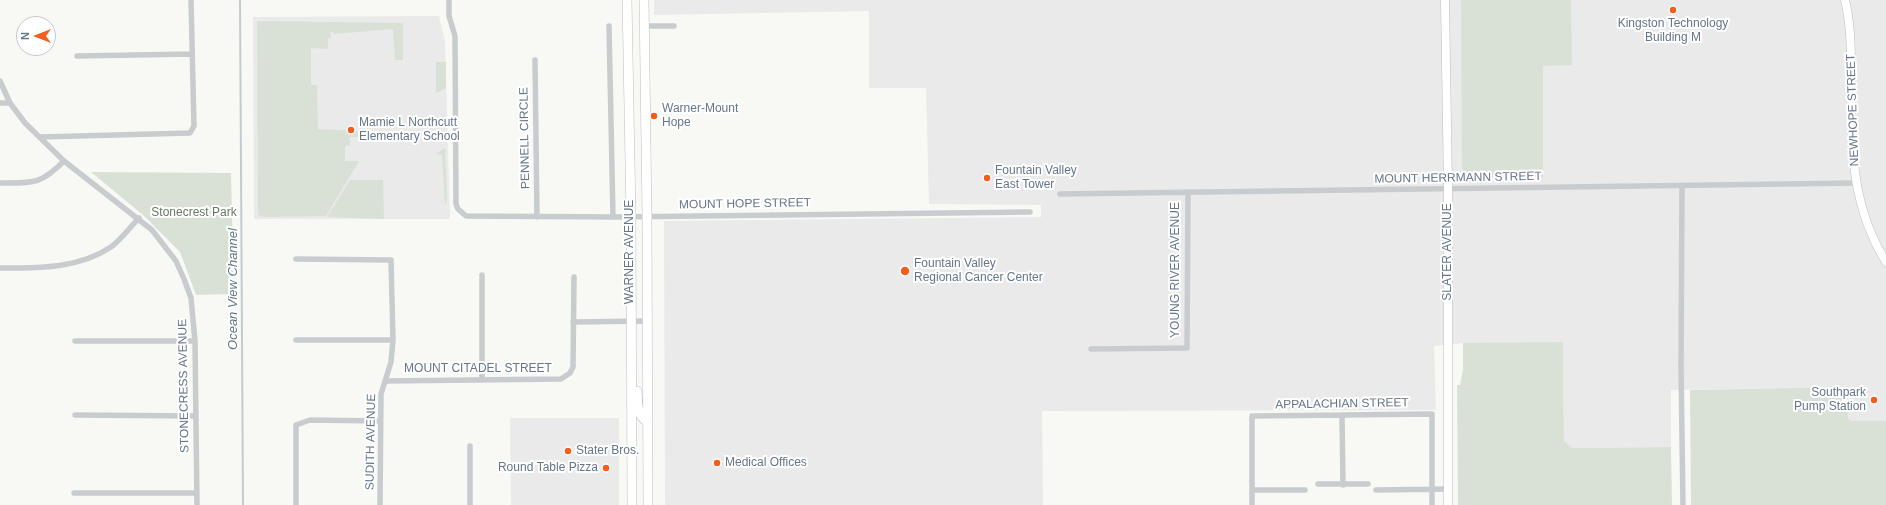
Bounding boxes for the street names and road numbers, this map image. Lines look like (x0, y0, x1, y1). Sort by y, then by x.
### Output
street label: NEWHOPE STREET (1844, 53, 1862, 167)
street label: PENNELL CIRCLE (517, 87, 533, 189)
street label: MOUNT HERRMANN STREET (1374, 169, 1542, 187)
street label: MOUNT HOPE STREET (679, 196, 811, 212)
street label: WARNER AVENUE (623, 200, 637, 304)
street label: YOUNG RIVER AVENUE (1169, 202, 1183, 338)
street label: SLATER AVENUE (1441, 203, 1455, 301)
street label: STONECRESS AVENUE (176, 319, 192, 453)
street label: MOUNT CITADEL STREET (404, 362, 552, 376)
street label: SUDITH AVENUE (363, 394, 379, 490)
street label: APPALACHIAN STREET (1275, 396, 1409, 412)

